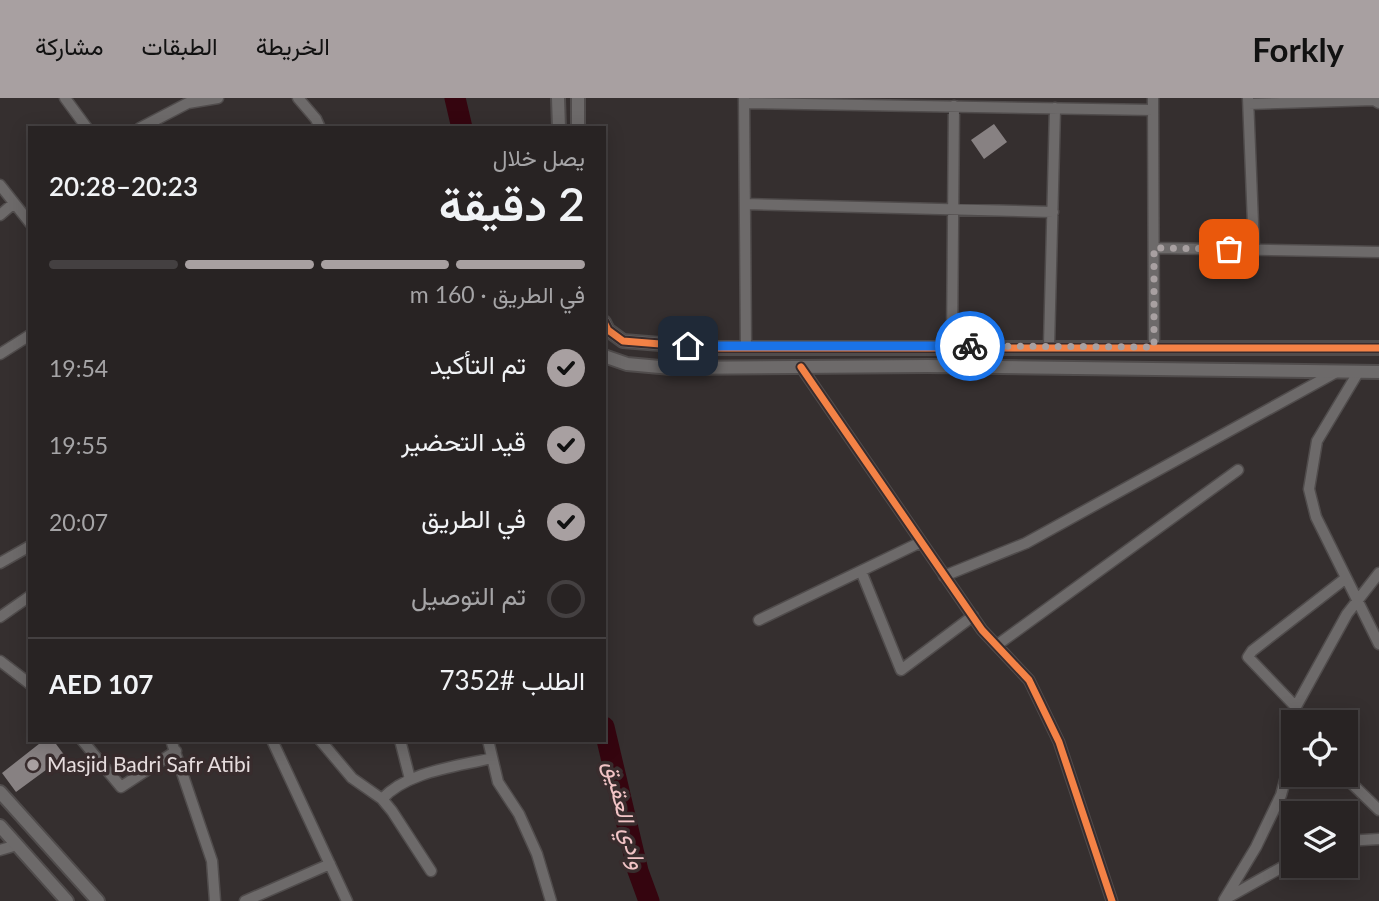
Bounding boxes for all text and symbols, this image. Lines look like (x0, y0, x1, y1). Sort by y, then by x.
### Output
text: Forkly (1252, 29, 1344, 69)
text: مشاركة (35, 31, 103, 60)
text: الطبقات (141, 31, 218, 60)
text: الخريطة (256, 31, 330, 60)
text: يصل خلال (493, 143, 585, 171)
text: 20:23–20:28 (49, 170, 198, 202)
text: 2 دقيقة (439, 176, 585, 231)
pin (1199, 219, 1259, 279)
icon: bag (1210, 230, 1248, 268)
text: في الطريق · 160 m (410, 280, 585, 308)
courier (935, 311, 1005, 381)
pin (658, 316, 718, 376)
icon: home (669, 327, 707, 365)
icon: bike (951, 327, 989, 365)
text: تم التأكيد (430, 348, 526, 380)
icon: check (547, 349, 585, 387)
text: 19:54 (49, 354, 108, 382)
text: قيد التحضير (401, 425, 526, 457)
icon: check (547, 426, 585, 464)
text: 19:55 (49, 431, 108, 459)
text: في الطريق (421, 502, 526, 534)
icon: check (547, 503, 585, 541)
text: 20:07 (49, 508, 108, 536)
text: تم التوصيل (411, 579, 526, 611)
text: الطلب #7352 (439, 664, 585, 696)
text: AED 107 (49, 668, 153, 700)
map controls (1281, 710, 1358, 878)
button: locate (1281, 710, 1358, 787)
place label: Masjid Badri Safr Atibi (47, 751, 251, 776)
marker: Masjid Badri Safr Atibi (25, 757, 41, 773)
water label: وادي العقيق (593, 758, 653, 873)
button: layers (1281, 801, 1358, 878)

